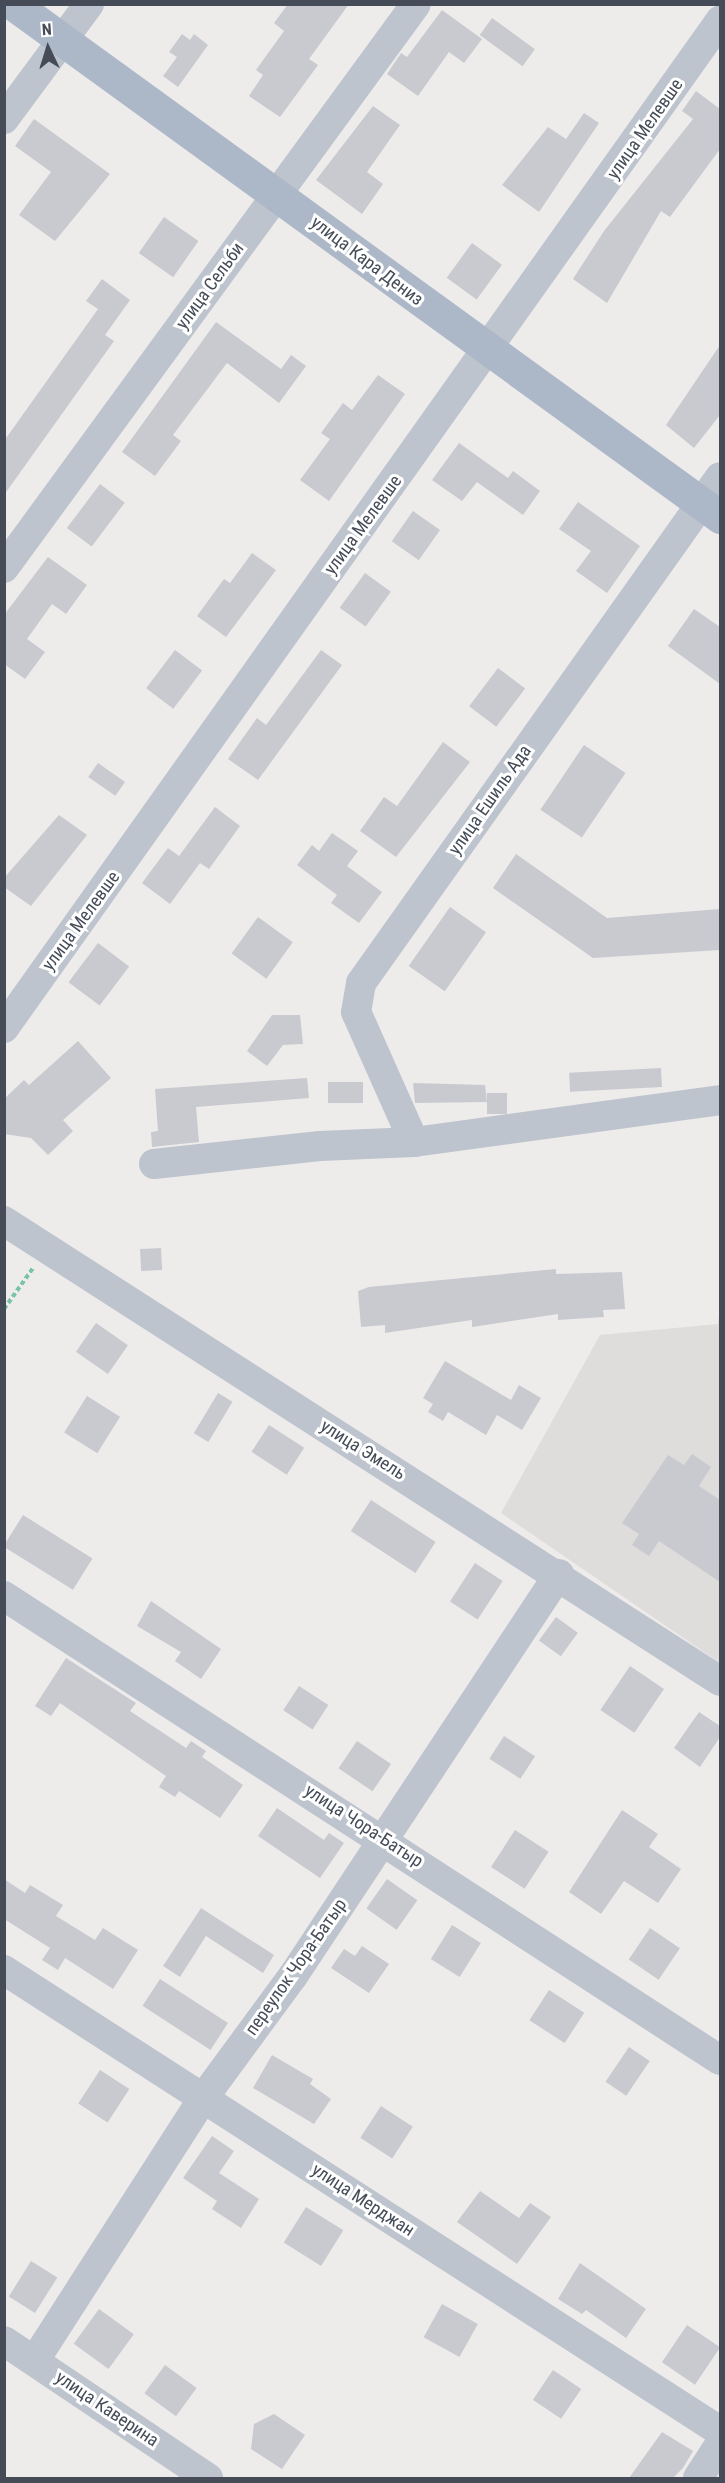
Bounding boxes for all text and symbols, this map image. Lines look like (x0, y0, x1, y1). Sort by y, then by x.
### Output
north arrow (18, 18, 78, 78)
text: N (41, 20, 52, 39)
street label: улица Мелевше (602, 75, 688, 183)
street label: улица Кара Дениз (307, 212, 427, 310)
street label: улица Сельби (171, 238, 249, 334)
street label: улица Мелевше (320, 471, 406, 579)
street label: улица Ешиль Ада (444, 741, 536, 859)
street label: улица Мелевше (38, 867, 124, 975)
street label: улица Эмель (316, 1415, 410, 1485)
street label: улица Чора-Батыр (301, 1780, 427, 1872)
street label: переулок Чора-Батыр (241, 1894, 351, 2040)
street label: улица Мерджан (308, 2159, 418, 2241)
street label: улица Каверина (51, 2367, 163, 2451)

